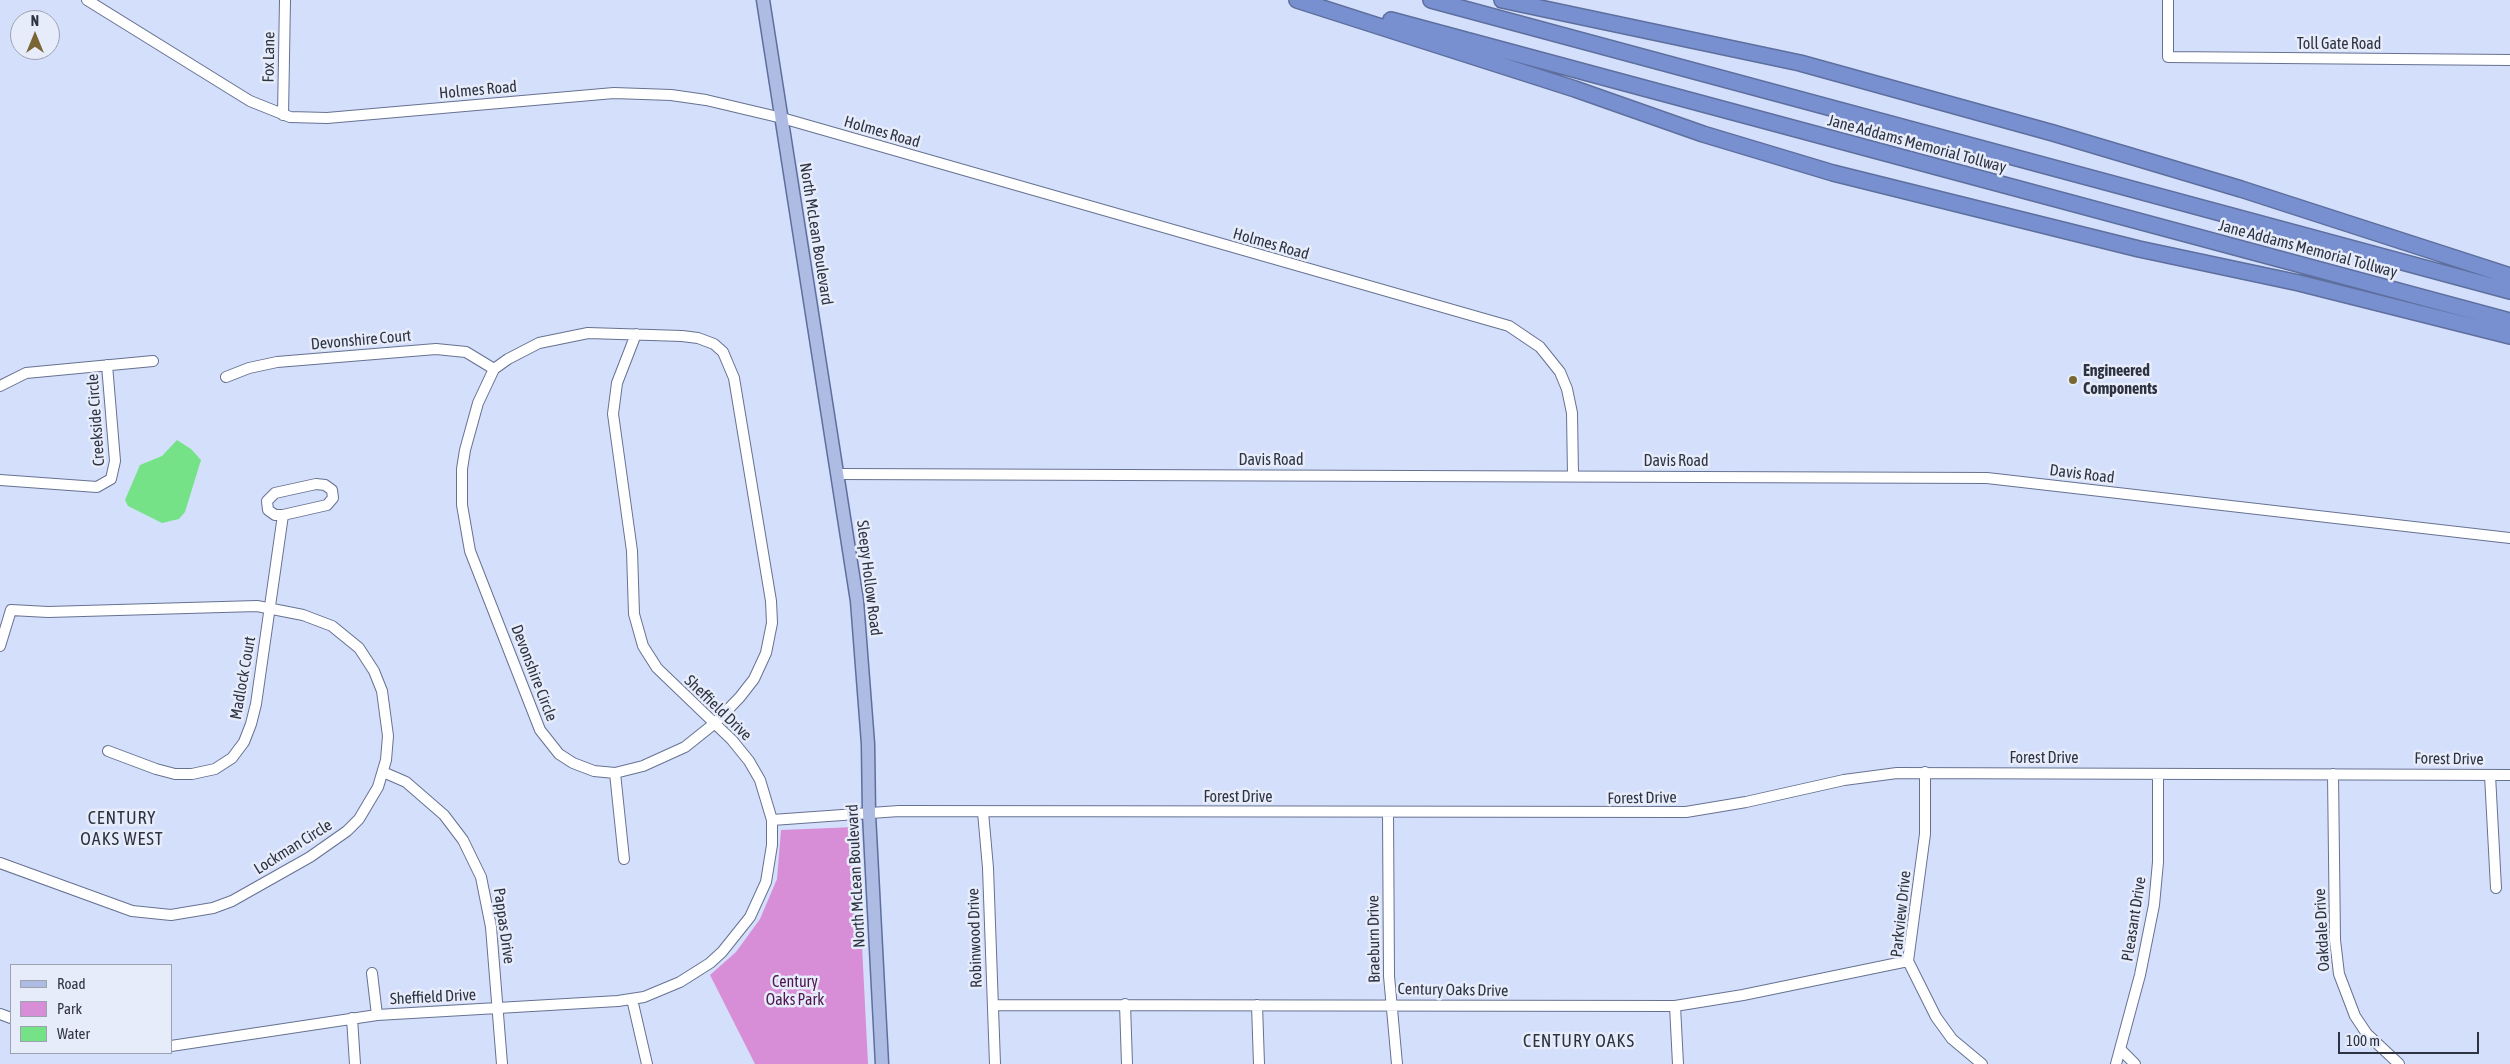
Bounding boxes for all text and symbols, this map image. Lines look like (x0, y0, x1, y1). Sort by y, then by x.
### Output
north arrow (10, 10, 60, 60)
text: N (31, 13, 39, 29)
street label: Fox Lane (259, 31, 279, 83)
street label: Toll Gate Road (2297, 34, 2381, 54)
street label: Holmes Road (438, 77, 518, 103)
street label: Jane Addams Memorial Tollway (1826, 111, 2008, 177)
street label: Holmes Road (842, 112, 922, 152)
street label: North McLean Boulevard (795, 162, 837, 306)
street label: Jane Addams Memorial Tollway (2217, 216, 2399, 282)
street label: Holmes Road (1231, 224, 1311, 264)
street label: Devonshire Court (310, 326, 412, 354)
place label: Engineered Components (2083, 361, 2157, 399)
street label: Creekside Circle (83, 373, 109, 467)
marker: Engineered Components (2067, 374, 2079, 386)
street label: Davis Road (1238, 450, 1304, 470)
street label: Davis Road (1643, 451, 1709, 471)
street label: Davis Road (2049, 461, 2115, 487)
street label: Sleepy Hollow Road (852, 519, 886, 637)
street label: Devonshire Circle (507, 622, 561, 724)
street label: Madlock Court (226, 635, 260, 721)
street label: Sheffield Drive (680, 671, 756, 745)
street label: Forest Drive (2009, 748, 2079, 768)
street label: Forest Drive (2414, 749, 2484, 769)
street label: Forest Drive (1203, 787, 1273, 807)
street label: Forest Drive (1607, 788, 1677, 808)
street label: North McLean Boulevard (843, 804, 869, 948)
district label: CENTURY OAKS WEST (79, 807, 165, 850)
street label: Lockman Circle (250, 815, 336, 879)
street label: Parkview Drive (1887, 870, 1915, 958)
street label: Pleasant Drive (2118, 875, 2150, 963)
street label: Pappas Drive (489, 887, 519, 965)
street label: Robinwood Drive (964, 888, 986, 988)
street label: Oakdale Drive (2310, 888, 2334, 972)
street label: Braeburn Drive (1364, 895, 1384, 983)
legend (10, 964, 172, 1054)
park label: Century Oaks Park (766, 972, 824, 1010)
text: Road (57, 975, 86, 992)
street label: Century Oaks Drive (1397, 979, 1509, 1001)
street label: Sheffield Drive (389, 985, 477, 1009)
text: Park (57, 1000, 82, 1017)
scale bar (2340, 1022, 2481, 1054)
text: Water (57, 1025, 90, 1042)
district label: CENTURY OAKS (1522, 1030, 1636, 1052)
text: 100 m (2346, 1032, 2380, 1049)

